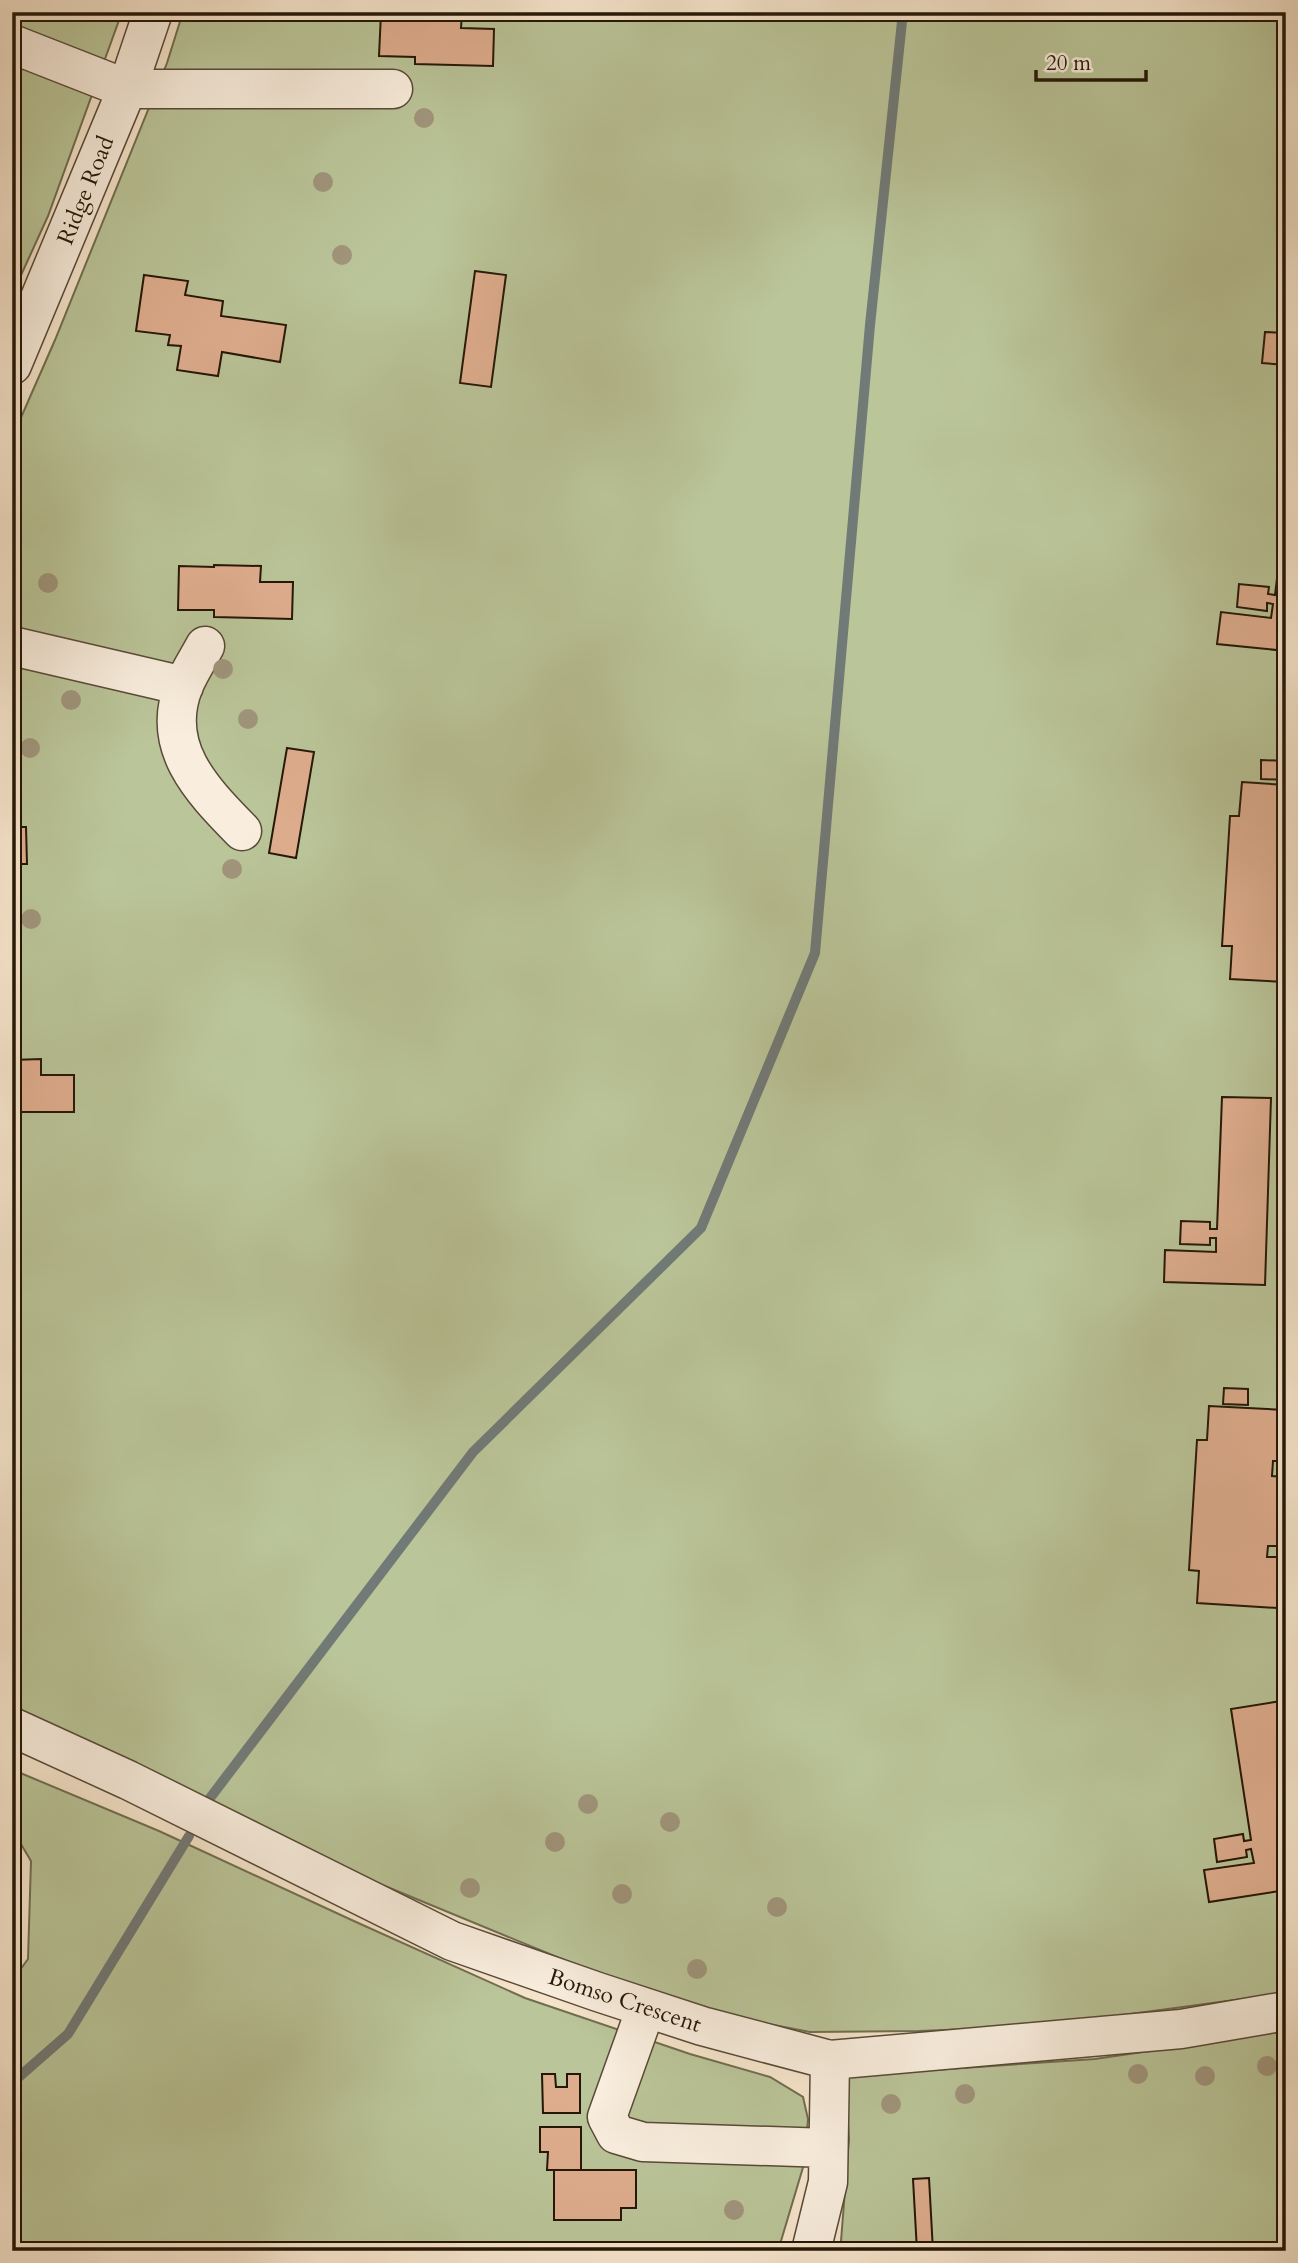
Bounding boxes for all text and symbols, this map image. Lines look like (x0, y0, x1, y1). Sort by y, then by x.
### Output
scale bar (1036, 38, 1146, 82)
text: 20 m (1046, 49, 1091, 78)
street label: Ridge Road (50, 131, 122, 249)
street label: Bomso Crescent (544, 1961, 705, 2040)

